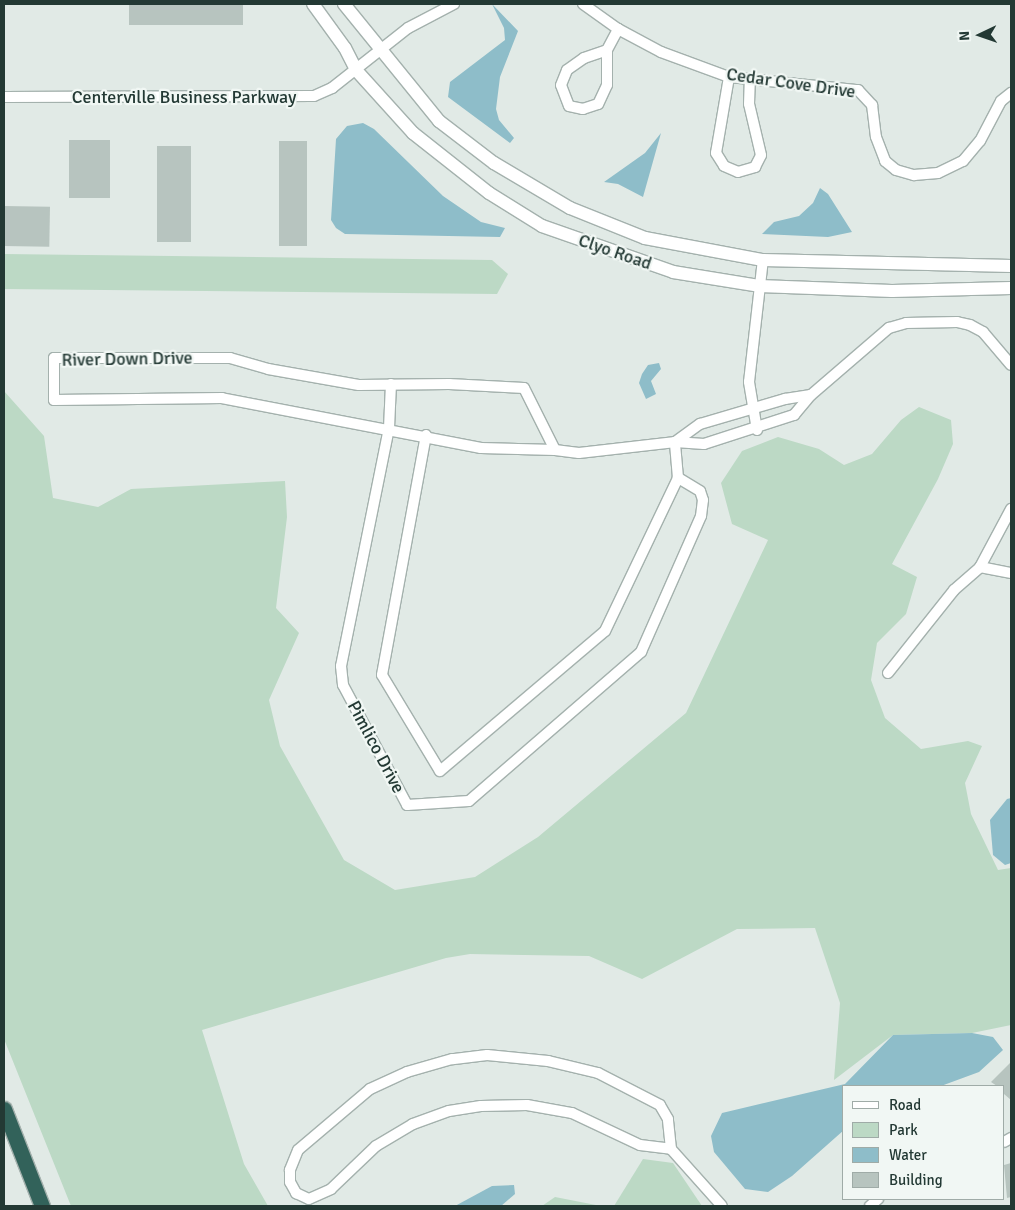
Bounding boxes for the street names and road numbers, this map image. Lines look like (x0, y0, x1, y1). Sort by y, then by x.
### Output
street label: Cedar Cove Drive (725, 63, 857, 103)
street label: Centerville Business Parkway (72, 86, 296, 108)
street label: Clyo Road (576, 229, 654, 275)
street label: River Down Drive (61, 347, 193, 371)
street label: Pimlico Drive (343, 697, 409, 797)

